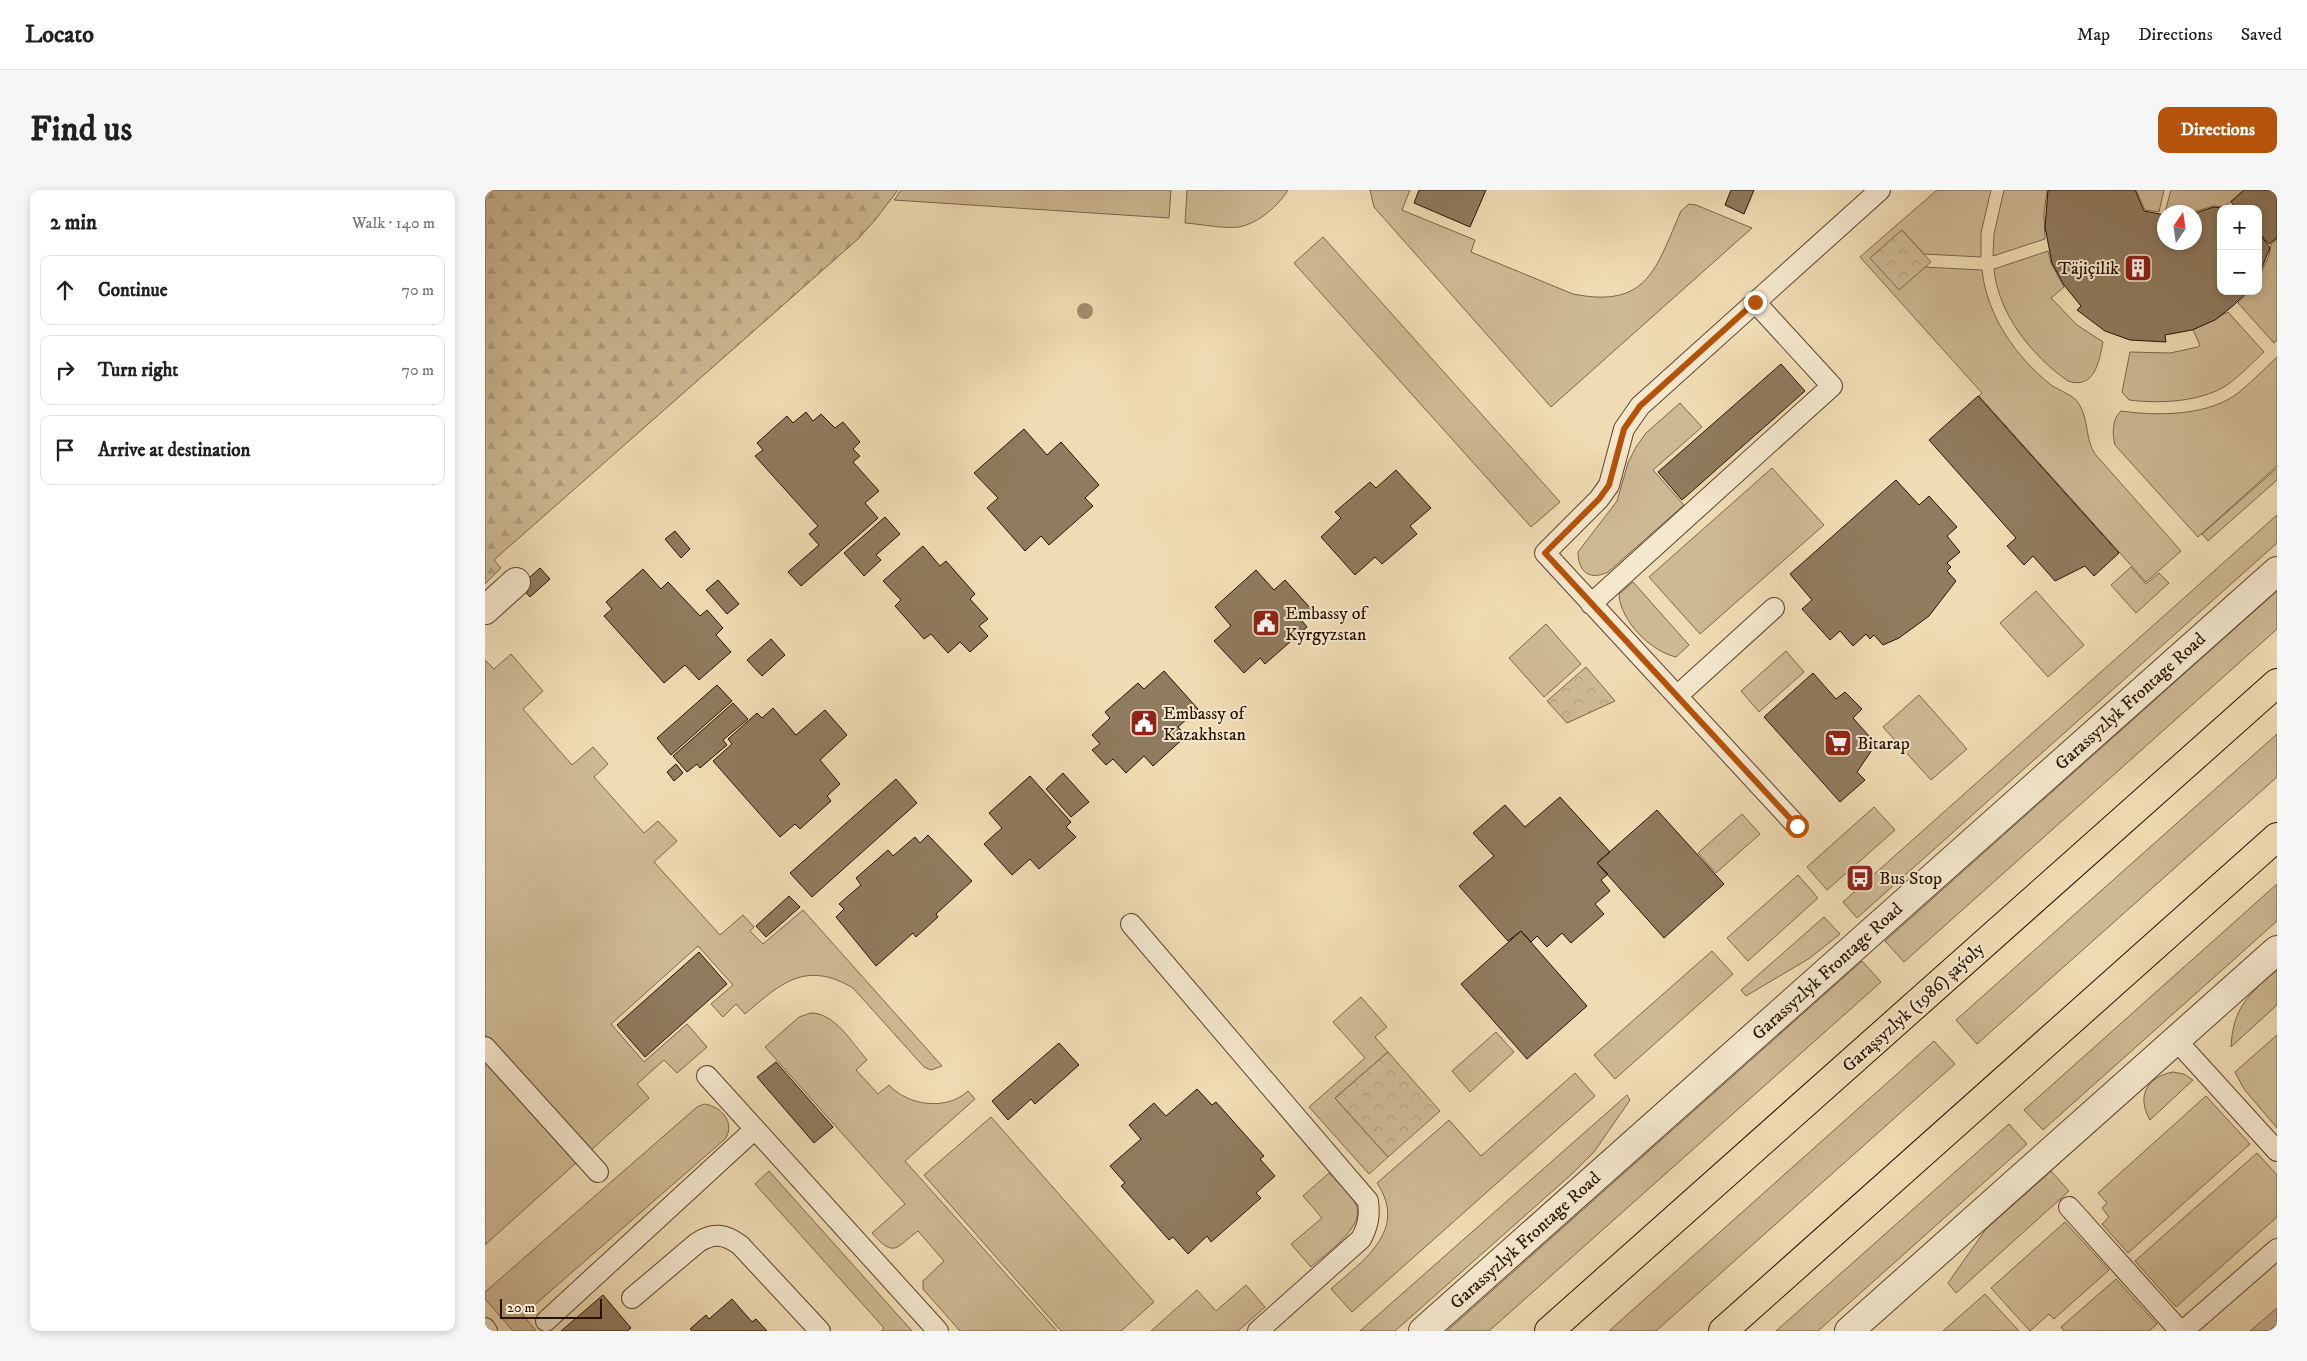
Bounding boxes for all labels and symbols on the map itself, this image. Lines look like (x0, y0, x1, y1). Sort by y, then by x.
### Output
north arrow (2157, 205, 2202, 250)
building icon: Täjiçilik (2123, 253, 2153, 283)
place label: Täjiçilik (2058, 258, 2119, 280)
route end (1744, 291, 1767, 314)
place label: Embassy of Kyrgyzstan (1285, 603, 1369, 646)
public building icon: Embassy of Kyrgyzstan (1251, 608, 1281, 638)
street label: Garassyzlyk Frontage Road (2051, 628, 2210, 775)
place label: Embassy of Kazakhstan (1163, 703, 1247, 746)
public building icon: Embassy of Kazakhstan (1129, 708, 1159, 738)
supermarket icon: Bitarap (1823, 728, 1853, 758)
place label: Bitarap (1857, 733, 1910, 755)
route start (1786, 815, 1809, 838)
bus stop icon: Bus Stop (1845, 863, 1875, 893)
place label: Bus Stop (1879, 868, 1942, 890)
street label: Garassyzlyk Frontage Road (1748, 898, 1907, 1045)
street label: Garaşsyzlyk (1986) şaýoly (1838, 938, 1990, 1077)
street label: Garassyzlyk Frontage Road (1446, 1167, 1605, 1314)
scale bar (500, 1296, 603, 1319)

